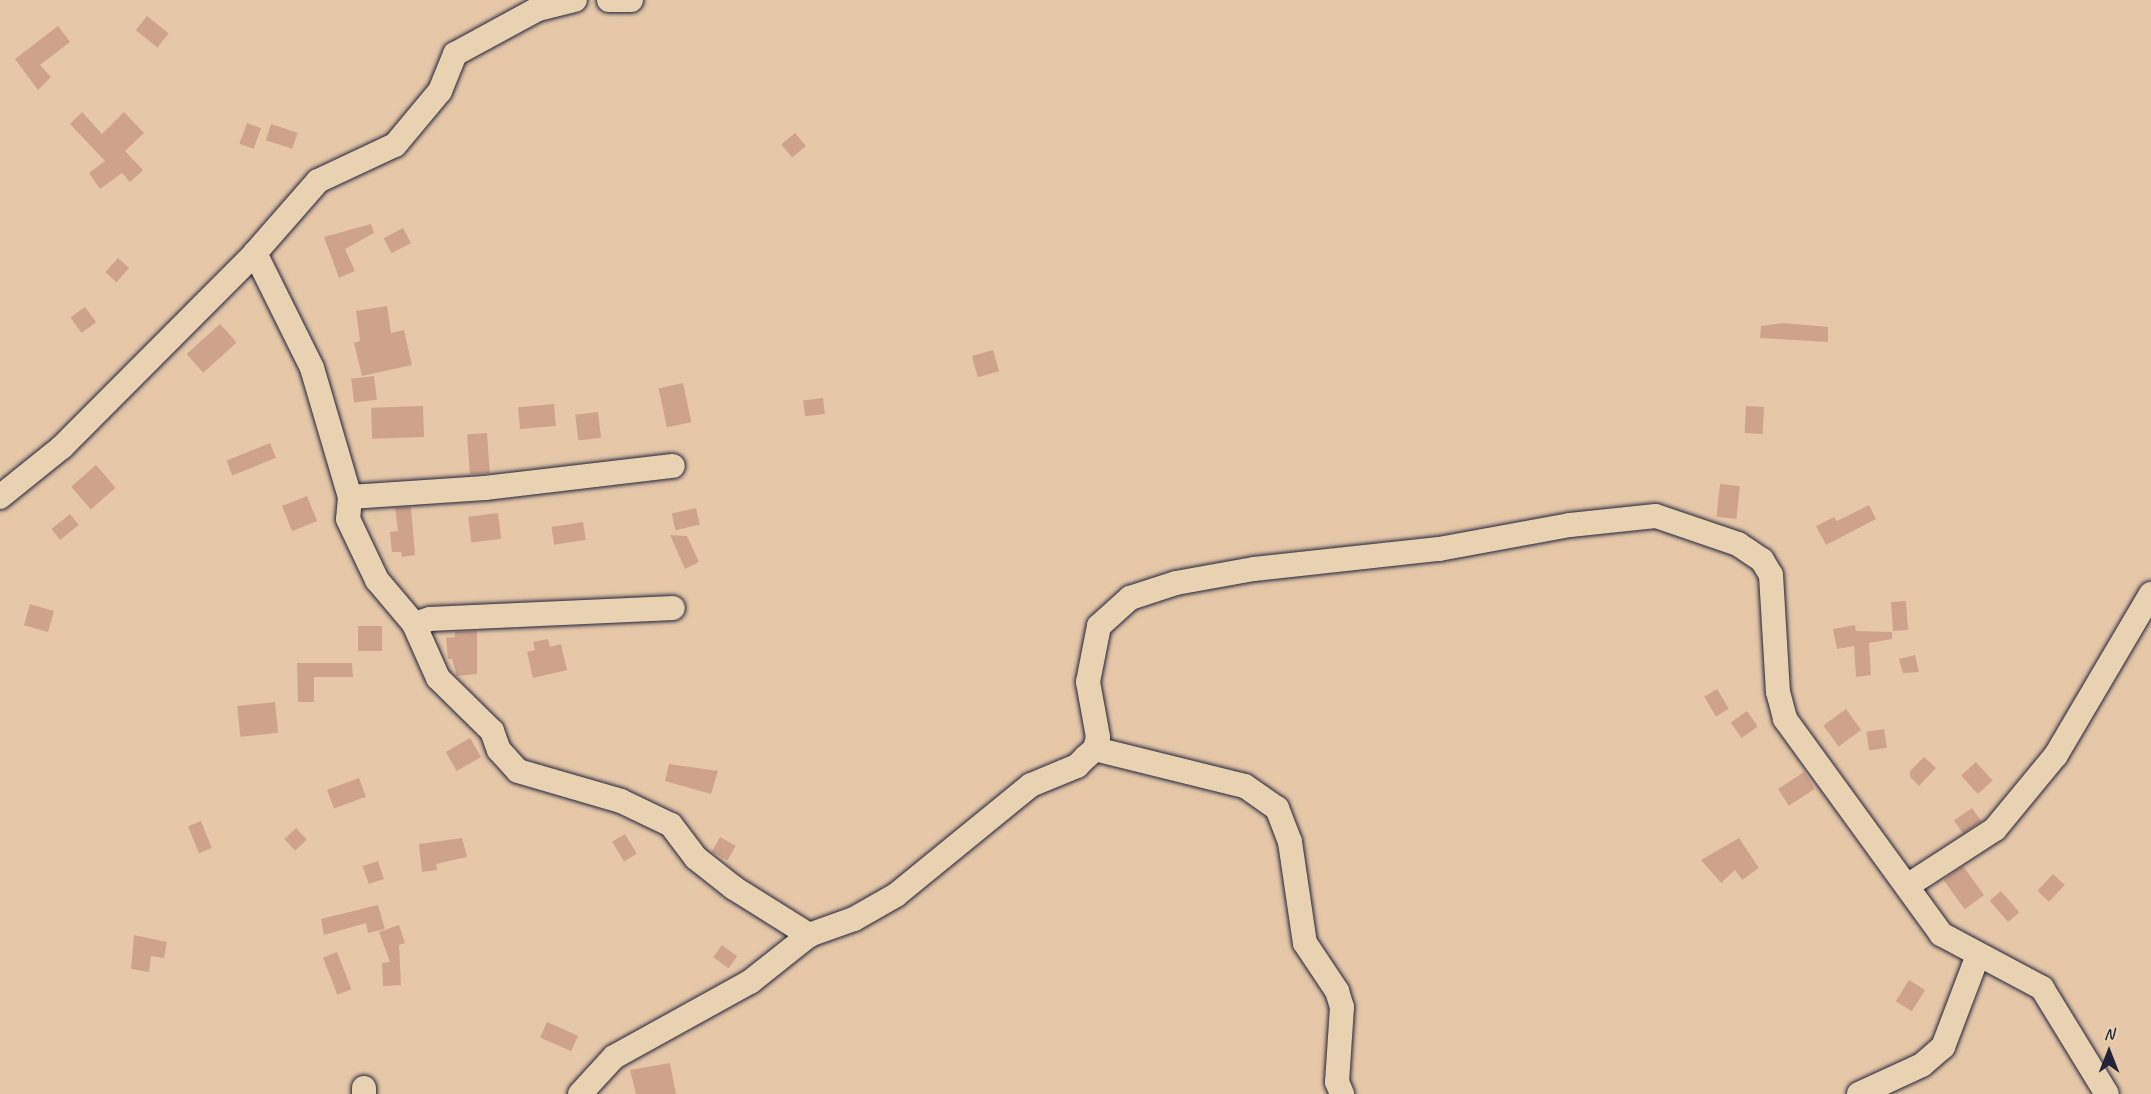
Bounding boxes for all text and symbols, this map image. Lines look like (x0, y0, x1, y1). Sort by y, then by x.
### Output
north arrow (2079, 1022, 2139, 1082)
text: N (2104, 1024, 2114, 1044)

